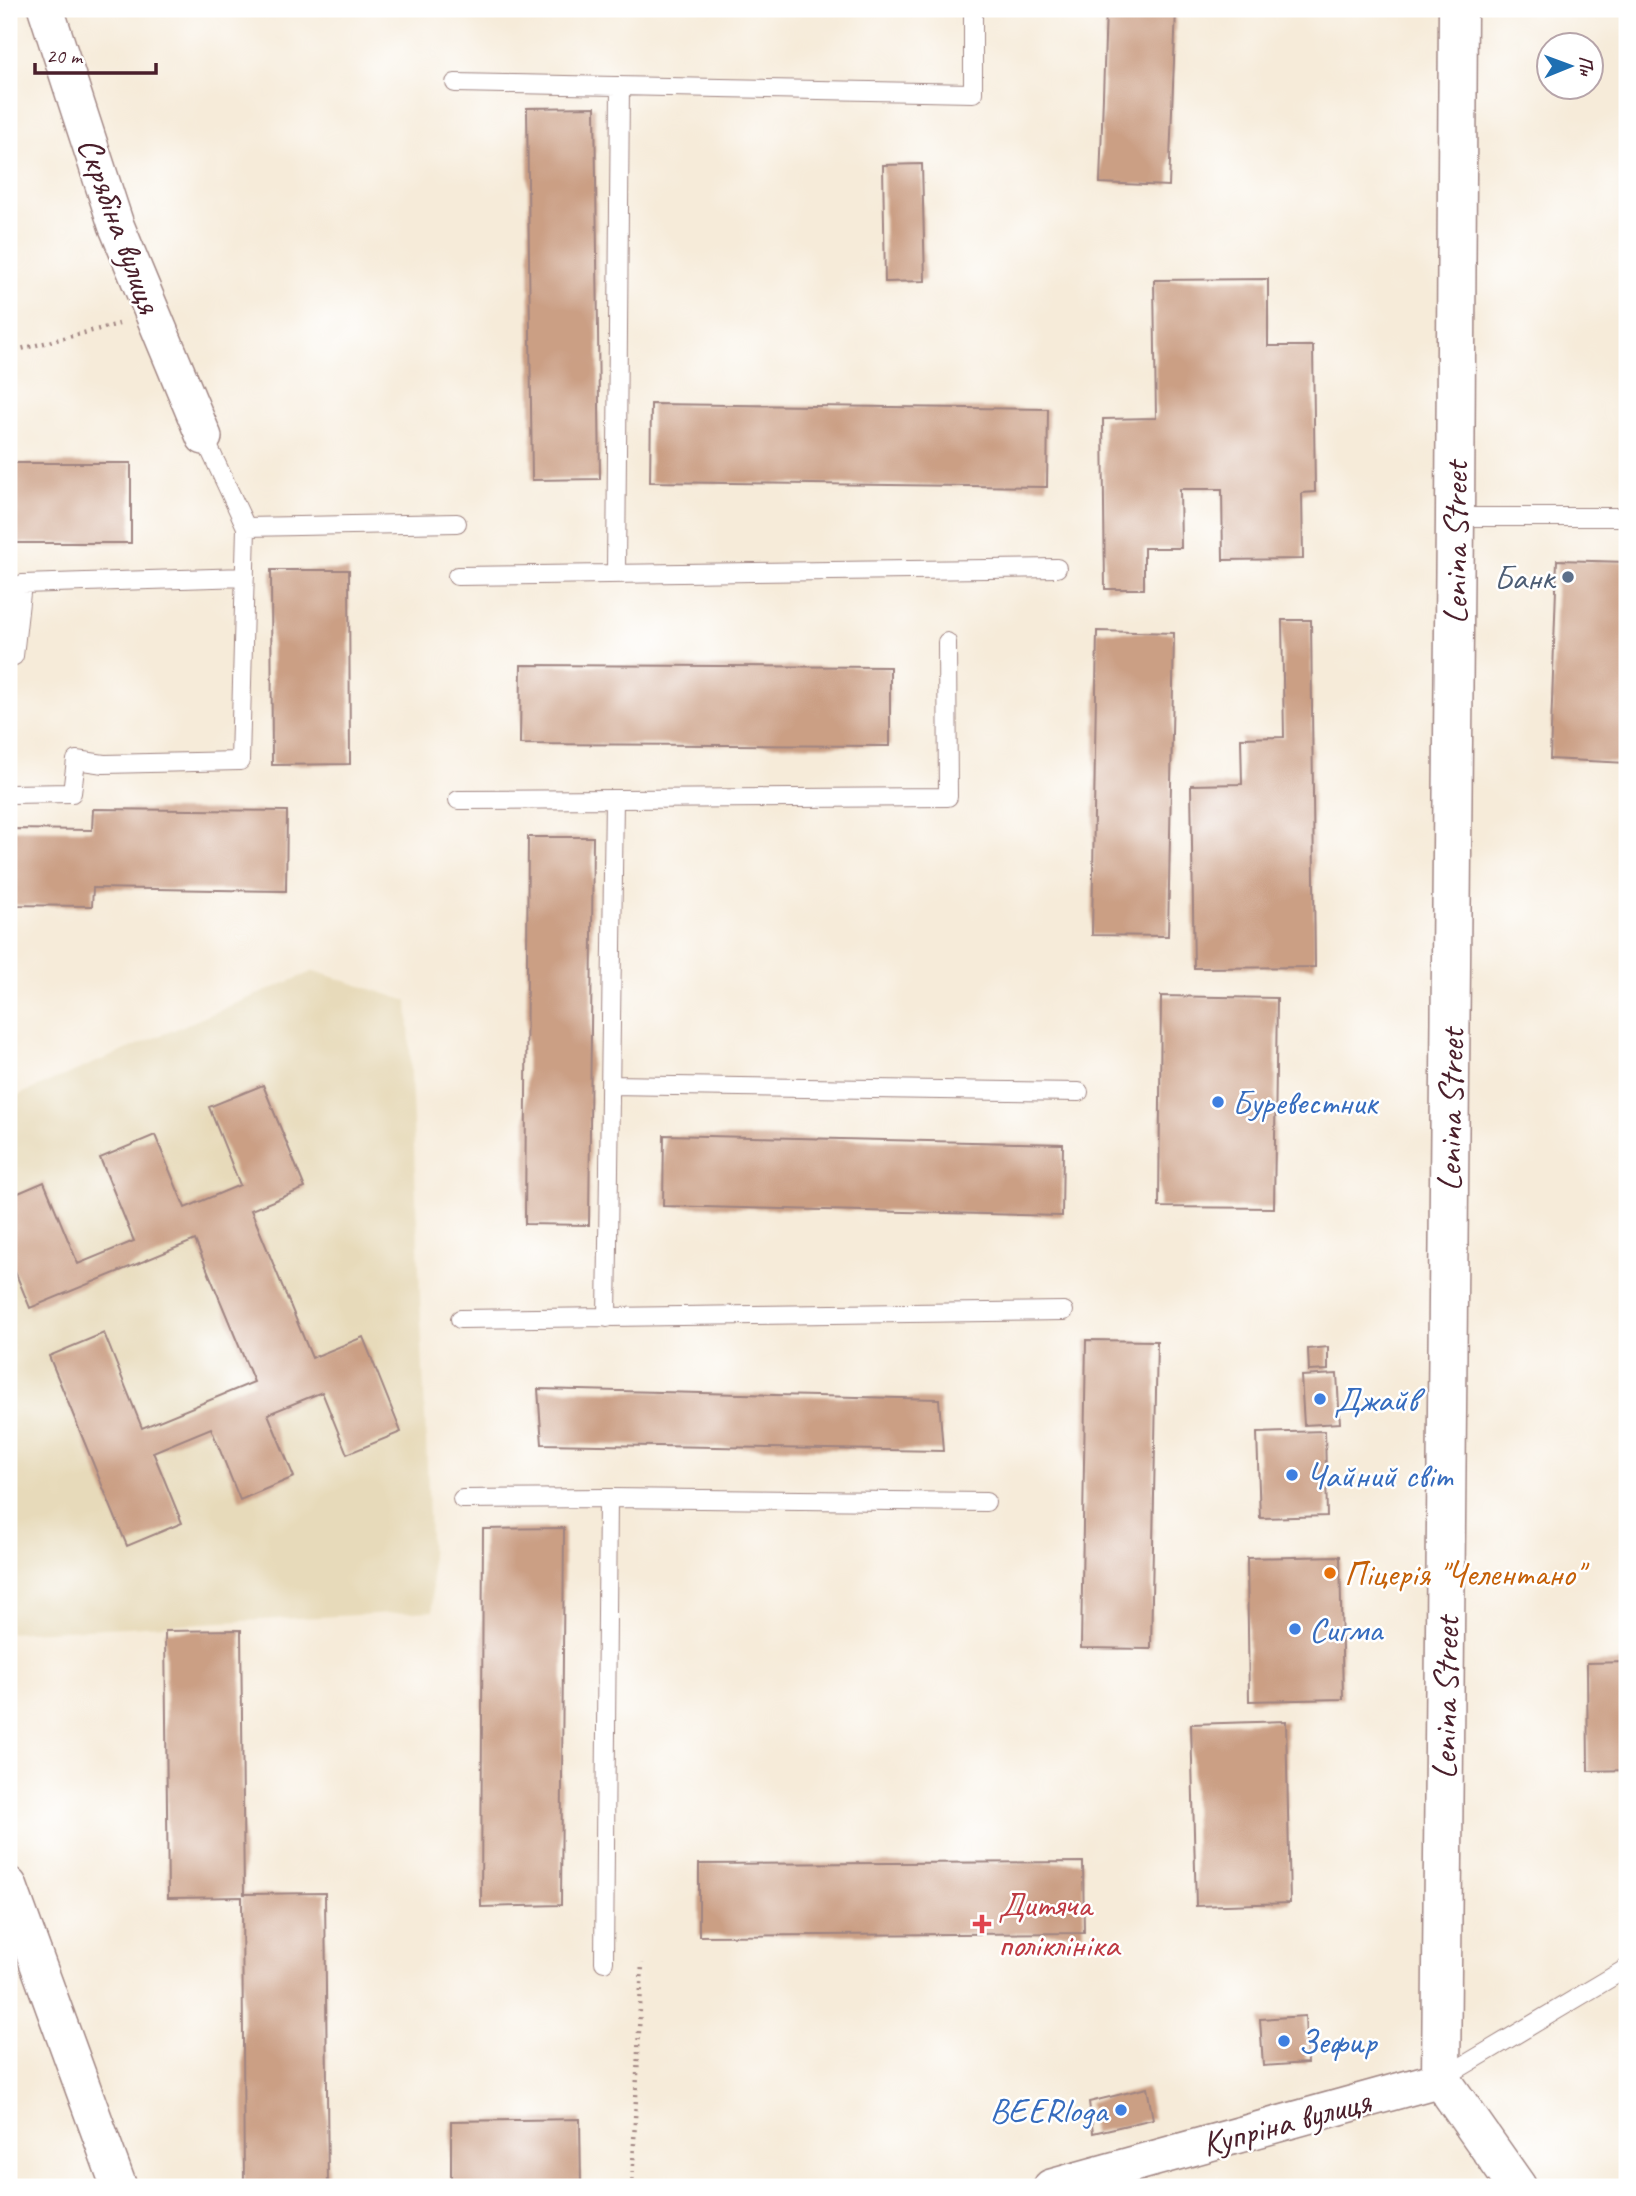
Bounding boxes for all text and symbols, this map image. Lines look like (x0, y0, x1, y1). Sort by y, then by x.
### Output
scale bar (35, 32, 156, 76)
north arrow (1534, 32, 1604, 102)
text: 20 m (46, 43, 84, 69)
text: Пн (1574, 56, 1598, 77)
street label: Скрябіна вулиця (67, 131, 173, 320)
street label: Lenina Street (1433, 458, 1478, 624)
place label: Банк (1494, 555, 1557, 600)
marker: Банк (1560, 569, 1576, 585)
street label: Lenina Street (1427, 1025, 1474, 1192)
place label: Буревестник (1232, 1080, 1380, 1125)
marker: Буревестник (1210, 1094, 1226, 1110)
place label: Джайв (1334, 1377, 1426, 1422)
marker: Джайв (1312, 1391, 1328, 1407)
place label: Чайний світ (1306, 1453, 1454, 1498)
marker: Чайний світ (1284, 1467, 1300, 1483)
place label: Піцерія "Челентано" (1344, 1551, 1590, 1596)
marker: Піцерія "Челентано" (1322, 1565, 1338, 1581)
place label: Сигма (1309, 1607, 1384, 1652)
street label: Lenina Street (1422, 1613, 1469, 1780)
marker: Сигма (1287, 1621, 1303, 1637)
place label: Дитяча поліклініка (998, 1882, 1122, 1967)
marker: Дитяча поліклініка (972, 1914, 992, 1934)
place label: Зефир (1298, 2019, 1378, 2064)
marker: Зефир (1276, 2033, 1292, 2049)
street label: Купріна вулиця (1197, 2078, 1377, 2167)
place label: BEERloga (990, 2088, 1109, 2133)
marker: BEERloga (1113, 2102, 1129, 2118)

